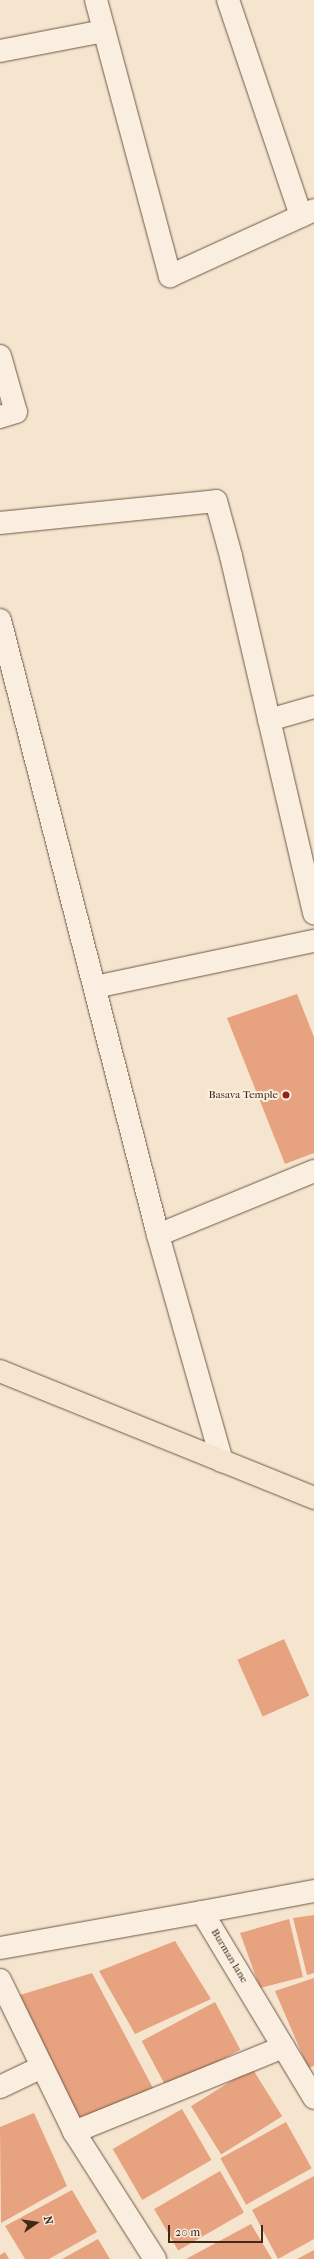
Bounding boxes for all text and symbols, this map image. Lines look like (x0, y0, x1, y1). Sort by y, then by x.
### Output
place label: Basava Temple (209, 1088, 278, 1102)
marker: Basava Temple (281, 1090, 291, 1100)
street label: Burman lane (208, 1926, 250, 1986)
north arrow (16, 2203, 56, 2243)
text: N (41, 2215, 55, 2226)
scale bar (170, 2217, 265, 2243)
text: 20 m (175, 2225, 200, 2239)

